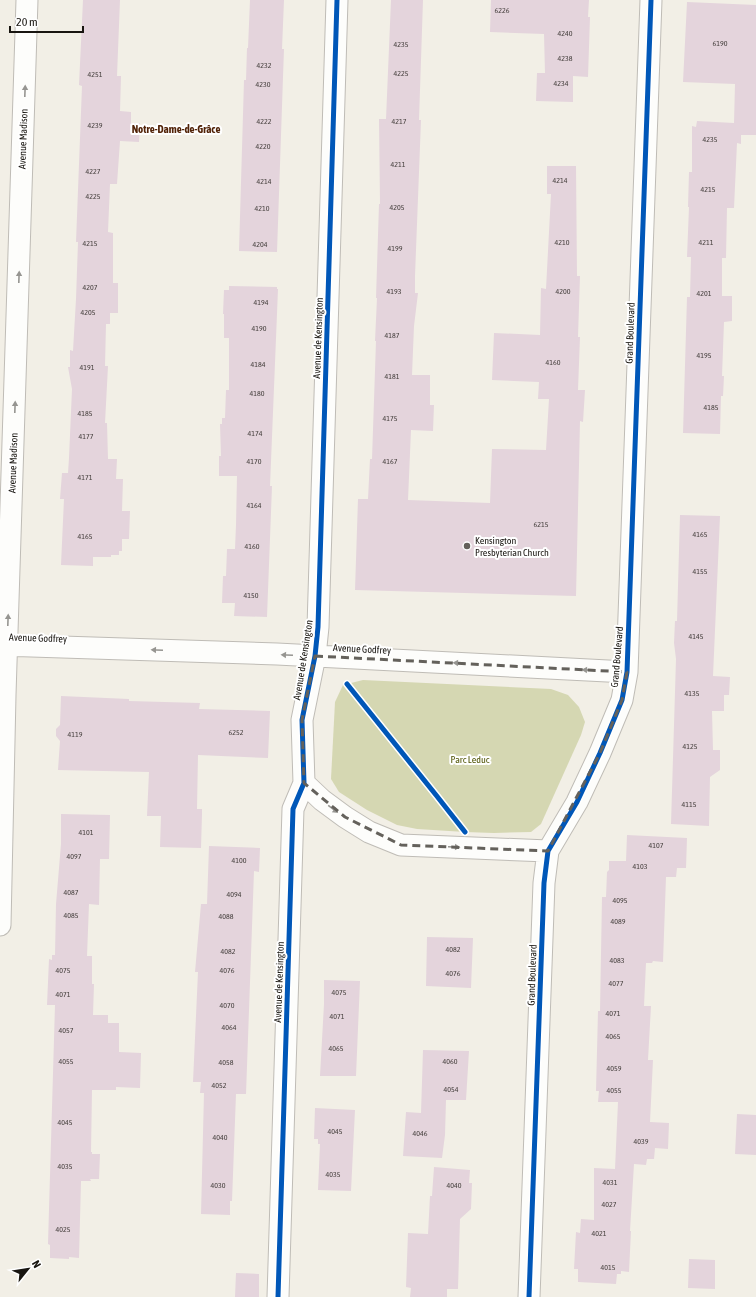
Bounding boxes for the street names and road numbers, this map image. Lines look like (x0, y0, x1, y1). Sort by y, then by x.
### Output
street label: Avenue Madison (16, 108, 30, 169)
street label: Avenue de Kensington (311, 297, 325, 379)
street label: Grand Boulevard (623, 302, 637, 364)
street label: Avenue Madison (6, 432, 20, 493)
street label: Avenue de Kensington (291, 619, 315, 701)
street label: Grand Boulevard (609, 626, 625, 688)
street label: Avenue Godfrey (9, 631, 67, 645)
street label: Avenue Godfrey (333, 642, 391, 656)
street label: Avenue de Kensington (272, 941, 286, 1023)
street label: Grand Boulevard (525, 944, 539, 1006)

